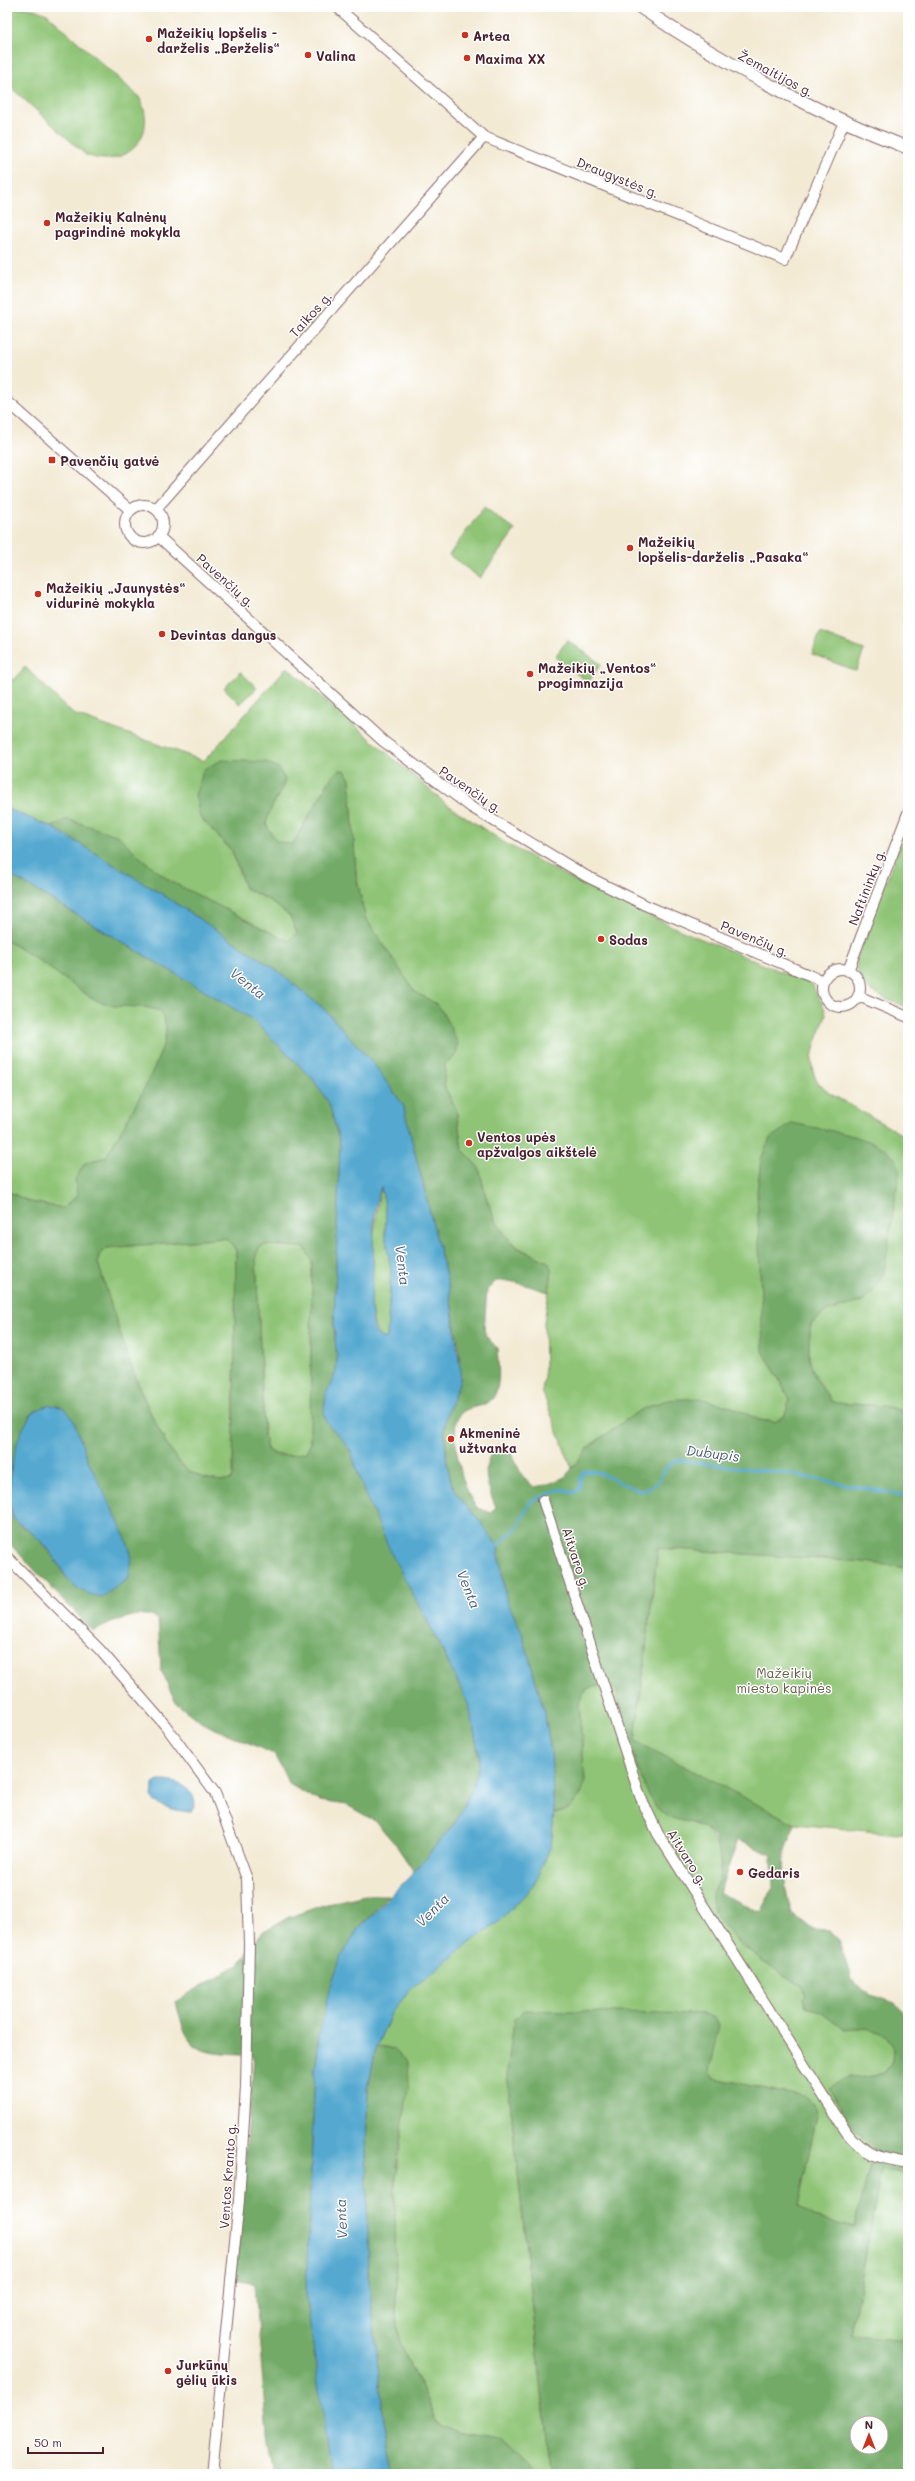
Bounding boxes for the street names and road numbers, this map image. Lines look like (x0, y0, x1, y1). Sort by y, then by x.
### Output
street label: Žemaitijos g. (735, 46, 817, 100)
street label: Draugystės g. (574, 153, 662, 201)
street label: Taikos g. (285, 288, 335, 340)
street label: Pavenčių g. (193, 549, 259, 611)
street label: Pavenčių g. (436, 762, 506, 816)
street label: Naftininkų g. (844, 846, 888, 928)
street label: Pavenčių g. (718, 916, 792, 960)
street label: Aitvaro g. (559, 1525, 595, 1591)
street label: Aitvaro g. (664, 1826, 712, 1888)
street label: Ventos Kranto g. (215, 2122, 239, 2230)

